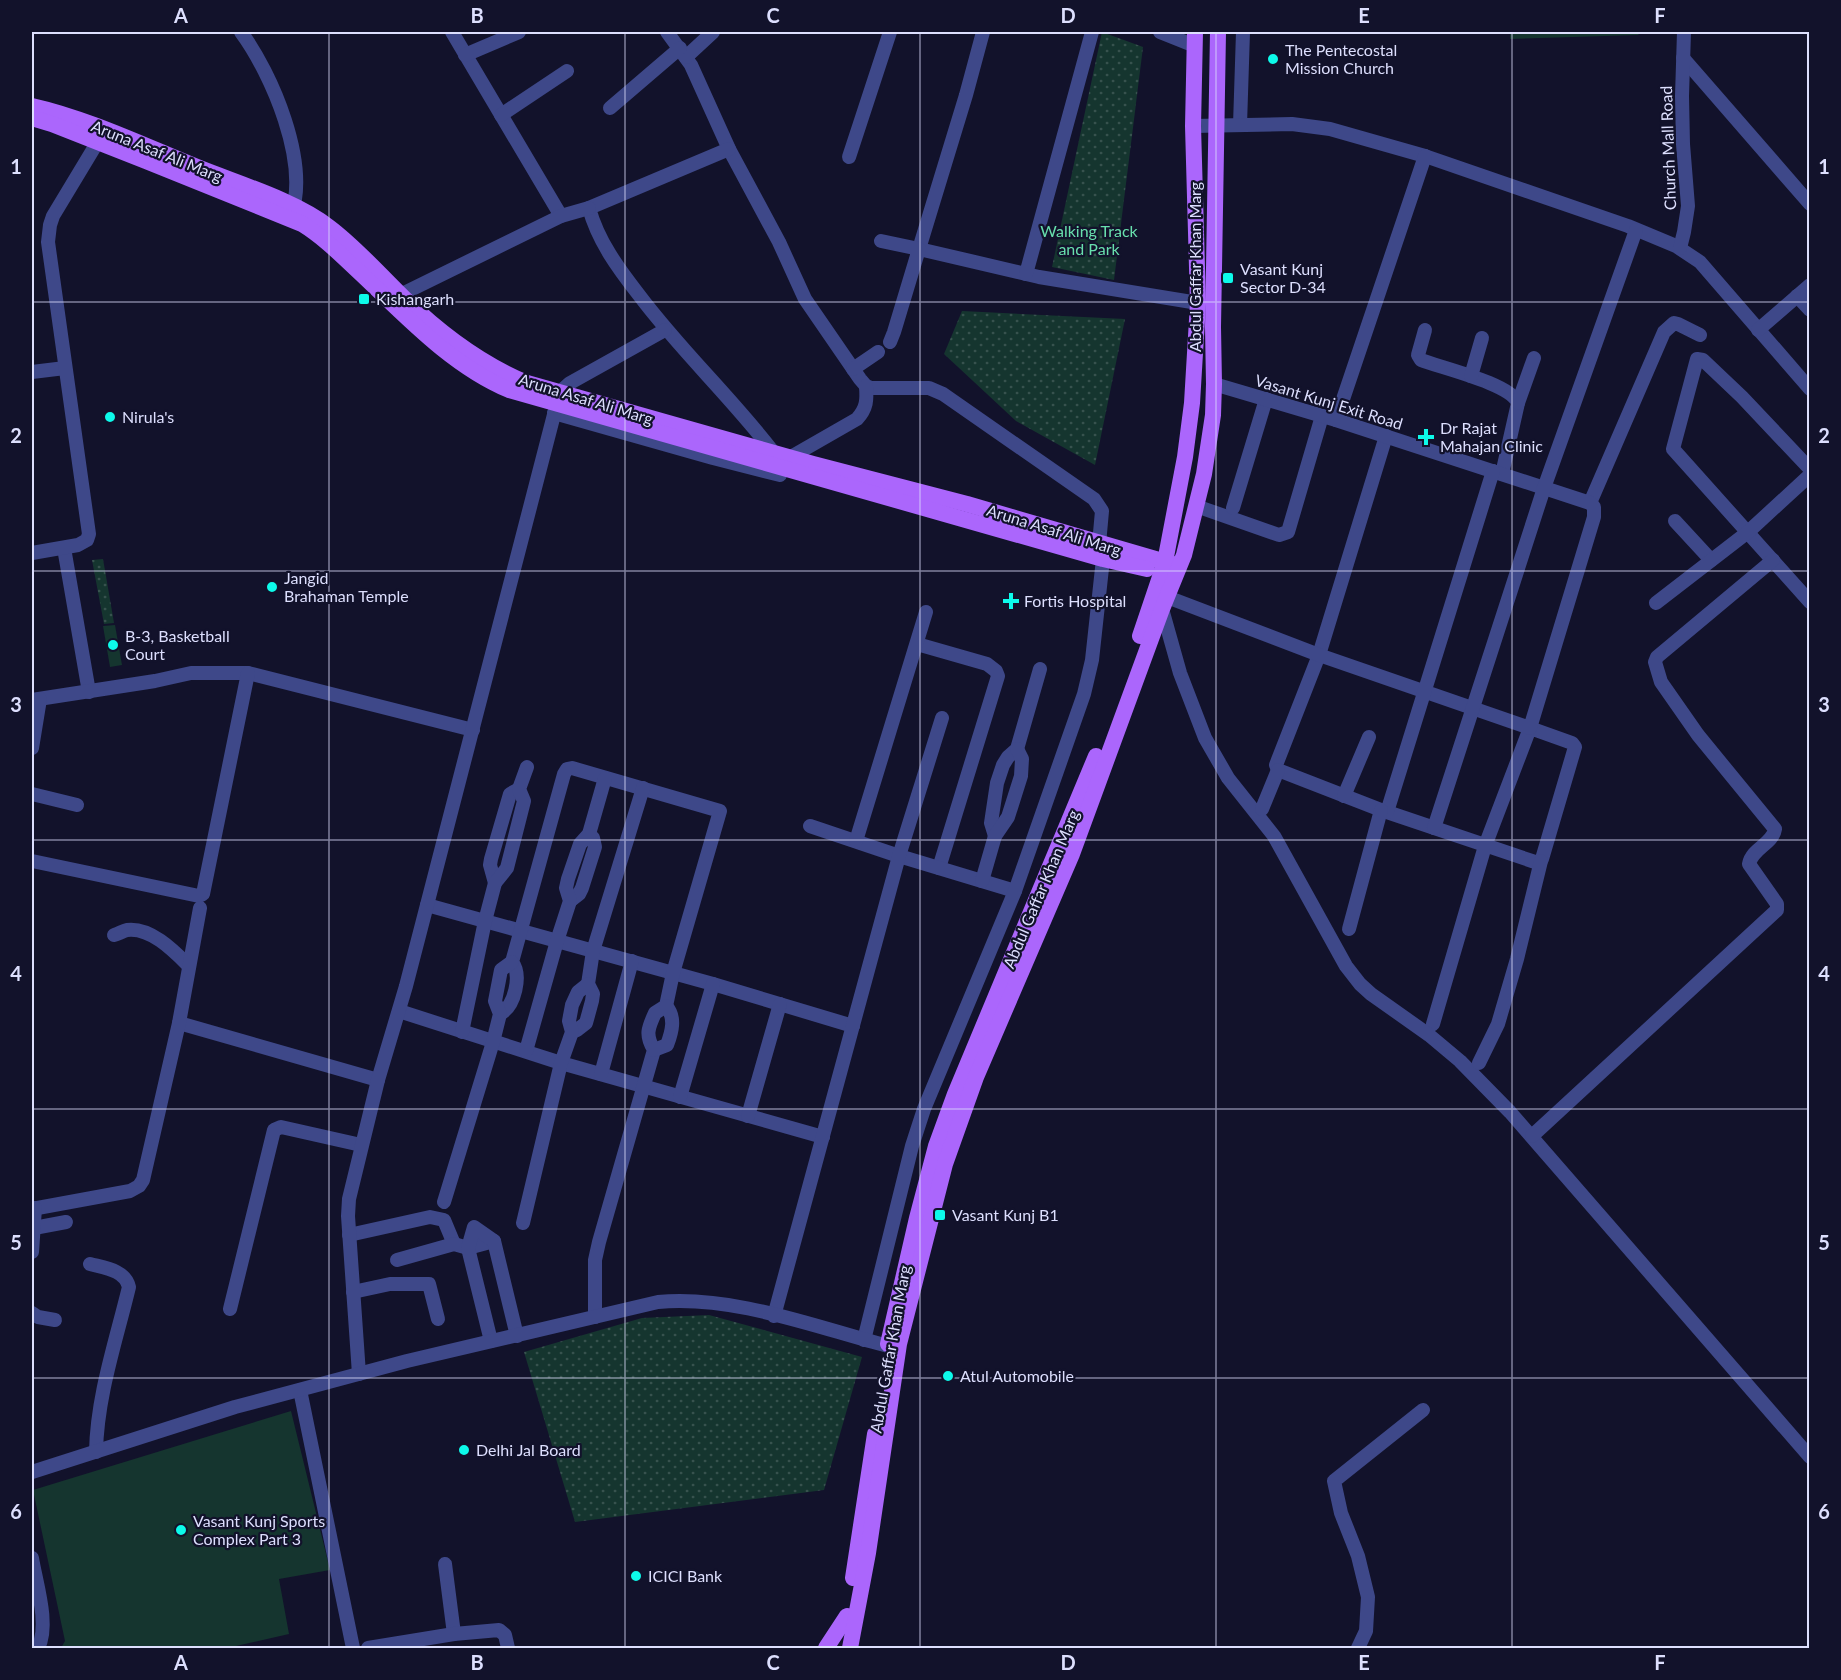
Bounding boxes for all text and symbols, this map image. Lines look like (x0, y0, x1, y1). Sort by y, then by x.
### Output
text: A (173, 3, 188, 27)
text: B (470, 3, 484, 27)
text: C (766, 3, 780, 27)
text: D (1060, 3, 1076, 27)
text: E (1358, 3, 1370, 27)
text: F (1654, 3, 1666, 27)
place label: The Pentecostal Mission Church (1285, 40, 1397, 77)
marker: The Pentecostal Mission Church (1266, 52, 1280, 66)
street label: Church Mall Road (1656, 86, 1679, 211)
street label: Aruna Asaf Ali Marg (89, 116, 225, 185)
text: 1 (10, 154, 22, 178)
text: 1 (1818, 154, 1830, 178)
street label: Abdul Gaffar Khan Marg (1185, 182, 1204, 352)
park label: Walking Track and Park (1040, 221, 1139, 258)
place label: Vasant Kunj Sector D-34 (1240, 259, 1326, 296)
marker: Vasant Kunj Sector D-34 (1221, 271, 1235, 285)
place label: Kishangarh (376, 289, 454, 308)
marker: Kishangarh (357, 292, 371, 306)
street label: Aruna Asaf Ali Marg (517, 369, 656, 428)
street label: Vasant Kunj Exit Road (1253, 370, 1405, 433)
place label: Nirula's (122, 407, 174, 426)
marker: Nirula's (103, 410, 117, 424)
place label: Dr Rajat Mahajan Clinic (1440, 418, 1543, 455)
text: 2 (10, 423, 22, 447)
text: 2 (1818, 423, 1830, 447)
marker: Dr Rajat Mahajan Clinic (1417, 428, 1435, 446)
street label: Aruna Asaf Ali Marg (985, 500, 1124, 559)
place label: Jangid Brahaman Temple (284, 568, 409, 605)
marker: Jangid Brahaman Temple (265, 580, 279, 594)
place label: Fortis Hospital (1024, 591, 1126, 610)
marker: Fortis Hospital (1002, 592, 1020, 610)
place label: B-3, Basketball Court (125, 626, 230, 663)
marker: B-3, Basketball Court (106, 638, 120, 652)
text: 3 (10, 692, 22, 716)
text: 3 (1818, 692, 1830, 716)
street label: Abdul Gaffar Khan Marg (999, 807, 1083, 971)
text: 4 (10, 961, 22, 985)
text: 4 (1818, 961, 1830, 985)
place label: Vasant Kunj B1 (952, 1205, 1059, 1224)
marker: Vasant Kunj B1 (933, 1208, 947, 1222)
text: 5 (10, 1230, 22, 1254)
text: 5 (1818, 1230, 1830, 1254)
street label: Abdul Gaffar Khan Marg (865, 1263, 914, 1434)
place label: Atul Automobile (960, 1366, 1074, 1385)
marker: Atul Automobile (941, 1369, 955, 1383)
place label: Delhi Jal Board (476, 1440, 581, 1459)
marker: Delhi Jal Board (457, 1443, 471, 1457)
text: 6 (10, 1499, 22, 1523)
text: 6 (1818, 1499, 1830, 1523)
place label: Vasant Kunj Sports Complex Part 3 (193, 1511, 325, 1548)
marker: Vasant Kunj Sports Complex Part 3 (174, 1523, 188, 1537)
place label: ICICI Bank (648, 1566, 723, 1585)
marker: ICICI Bank (629, 1569, 643, 1583)
text: A (173, 1650, 188, 1674)
text: B (470, 1650, 484, 1674)
text: C (766, 1650, 780, 1674)
text: D (1060, 1650, 1076, 1674)
text: E (1358, 1650, 1370, 1674)
text: F (1654, 1650, 1666, 1674)

